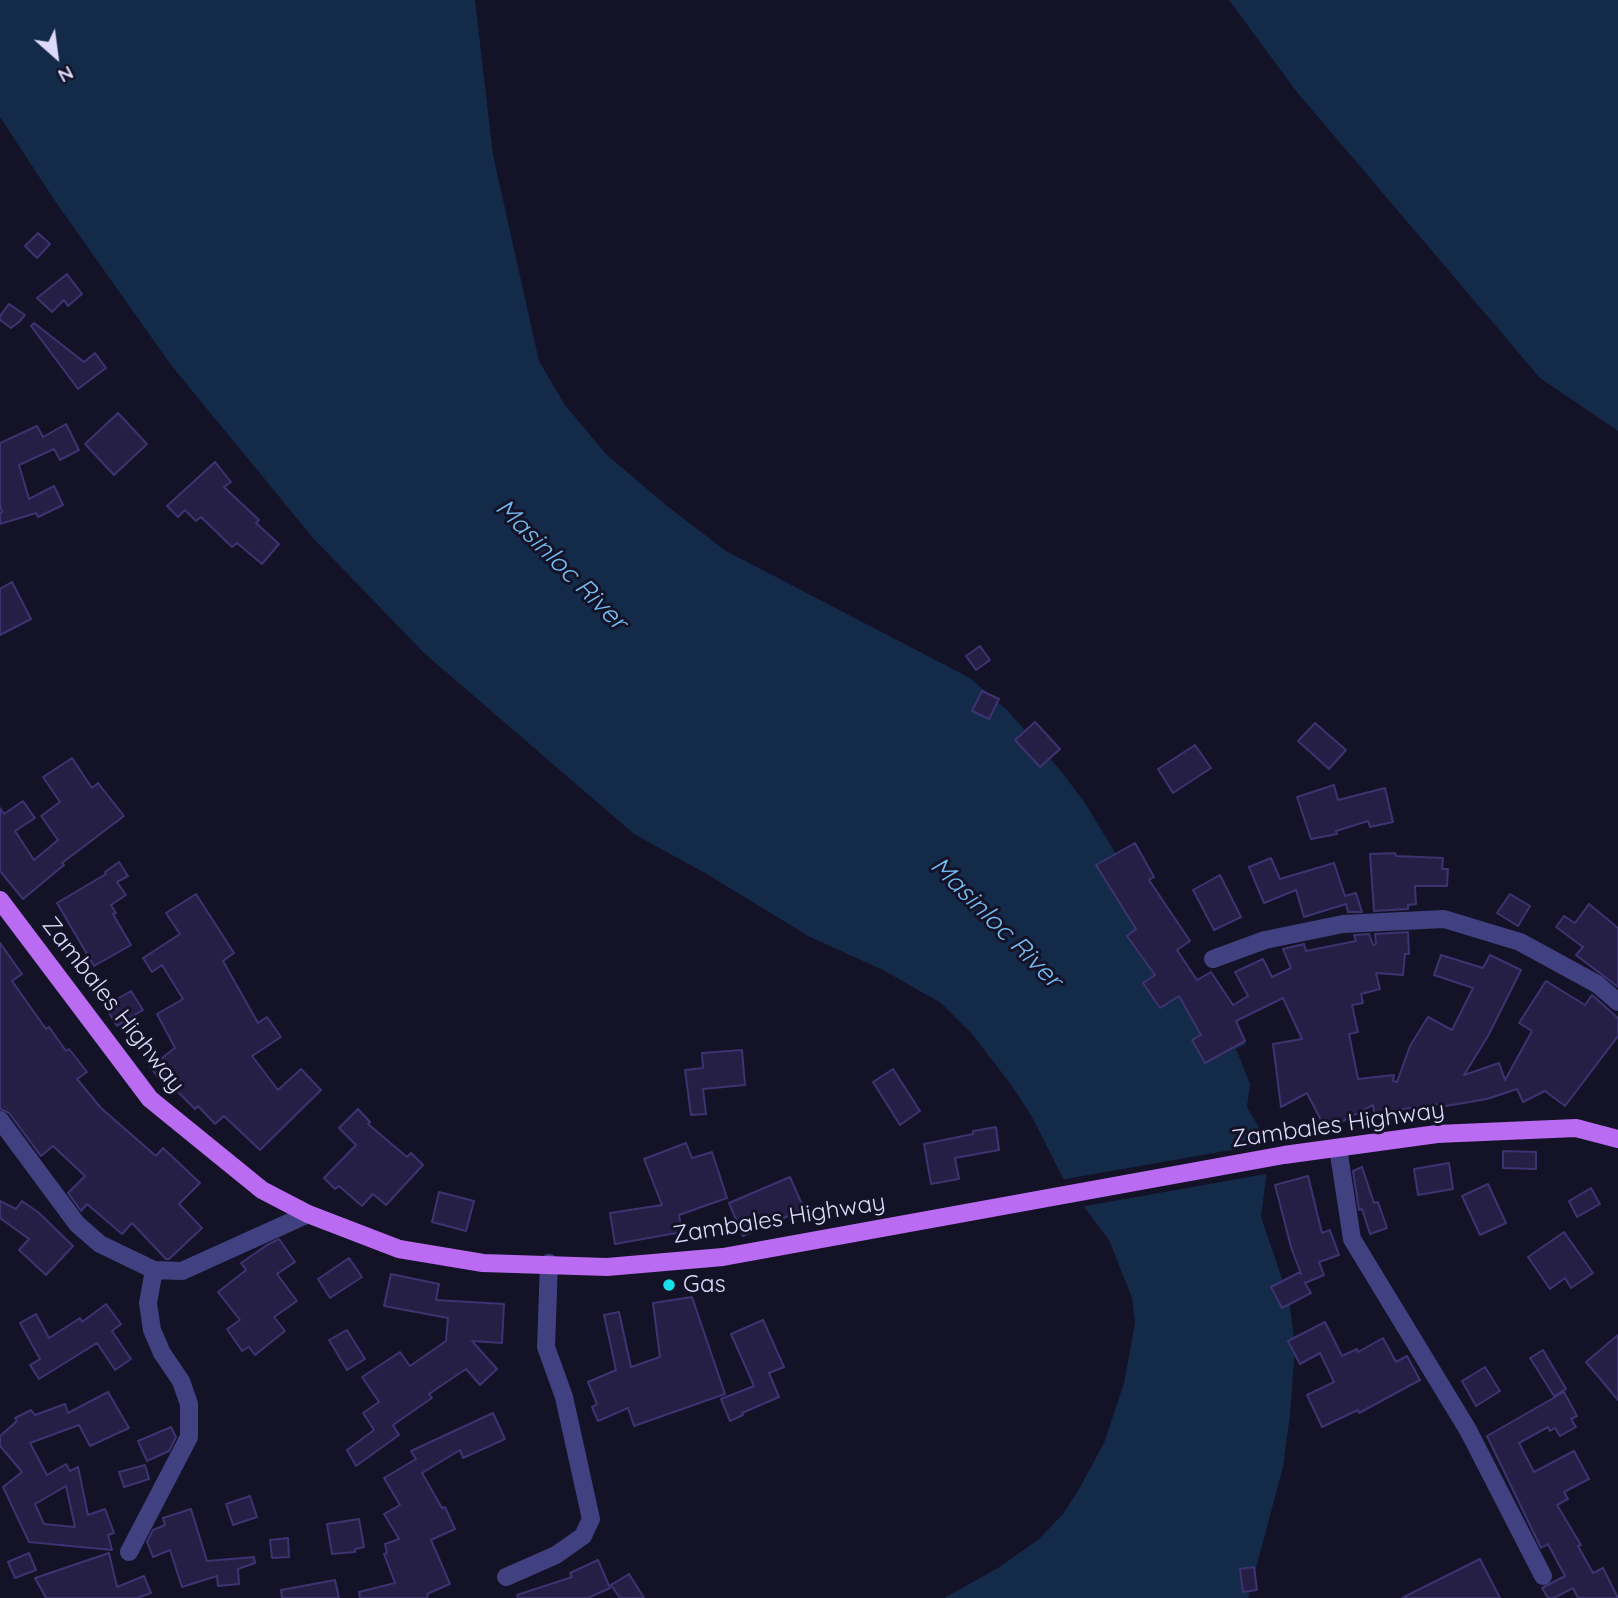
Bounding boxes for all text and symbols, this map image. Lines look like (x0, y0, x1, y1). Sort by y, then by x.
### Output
north arrow (21, 21, 91, 91)
text: N (54, 61, 78, 88)
water label: Masinloc River (489, 493, 633, 637)
water label: Masinloc River (924, 851, 1068, 995)
street label: Zambales Highway (35, 911, 191, 1099)
street label: Zambales Highway (1230, 1096, 1446, 1154)
street label: Zambales Highway (671, 1188, 887, 1250)
place label: Gas (683, 1271, 726, 1299)
marker: Gas (661, 1277, 677, 1293)

